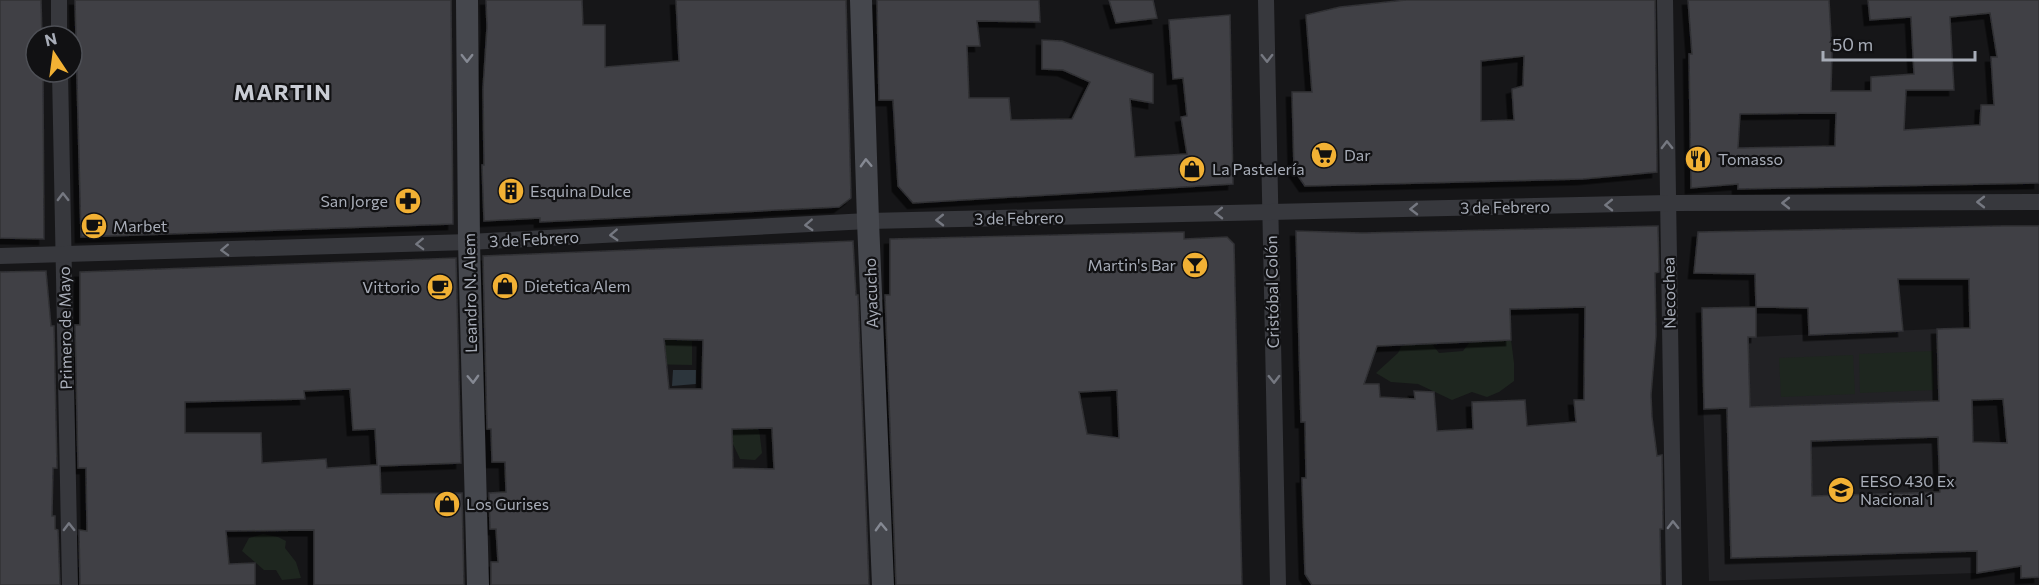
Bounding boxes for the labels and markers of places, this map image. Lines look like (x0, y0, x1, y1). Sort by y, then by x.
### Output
supermarket icon: Dar (1309, 140, 1339, 170)
restaurant icon: Tomasso (1683, 144, 1713, 174)
place label: Dar (1344, 145, 1371, 164)
place label: Tomasso (1718, 149, 1783, 168)
shop icon: La Pastelería (1177, 154, 1207, 184)
place label: La Pastelería (1212, 159, 1305, 178)
building icon: Esquina Dulce (496, 176, 526, 206)
place label: Esquina Dulce (530, 181, 631, 200)
pharmacy icon: San Jorge (393, 186, 423, 216)
place label: San Jorge (320, 191, 388, 210)
cafe icon: Marbet (79, 211, 109, 241)
place label: Marbet (113, 216, 168, 235)
bar icon: Martin's Bar (1180, 250, 1210, 280)
place label: Martin's Bar (1088, 255, 1177, 274)
shop icon: Dietetica Alem (490, 271, 520, 301)
cafe icon: Vittorio (425, 272, 455, 302)
place label: Dietetica Alem (524, 276, 631, 295)
place label: Vittorio (362, 277, 420, 296)
place label: EESO 430 Ex Nacional 1 (1860, 471, 1955, 508)
school or university icon: EESO 430 Ex Nacional 1 (1826, 475, 1856, 505)
shop icon: Los Gurises (432, 489, 462, 519)
place label: Los Gurises (466, 494, 549, 513)

